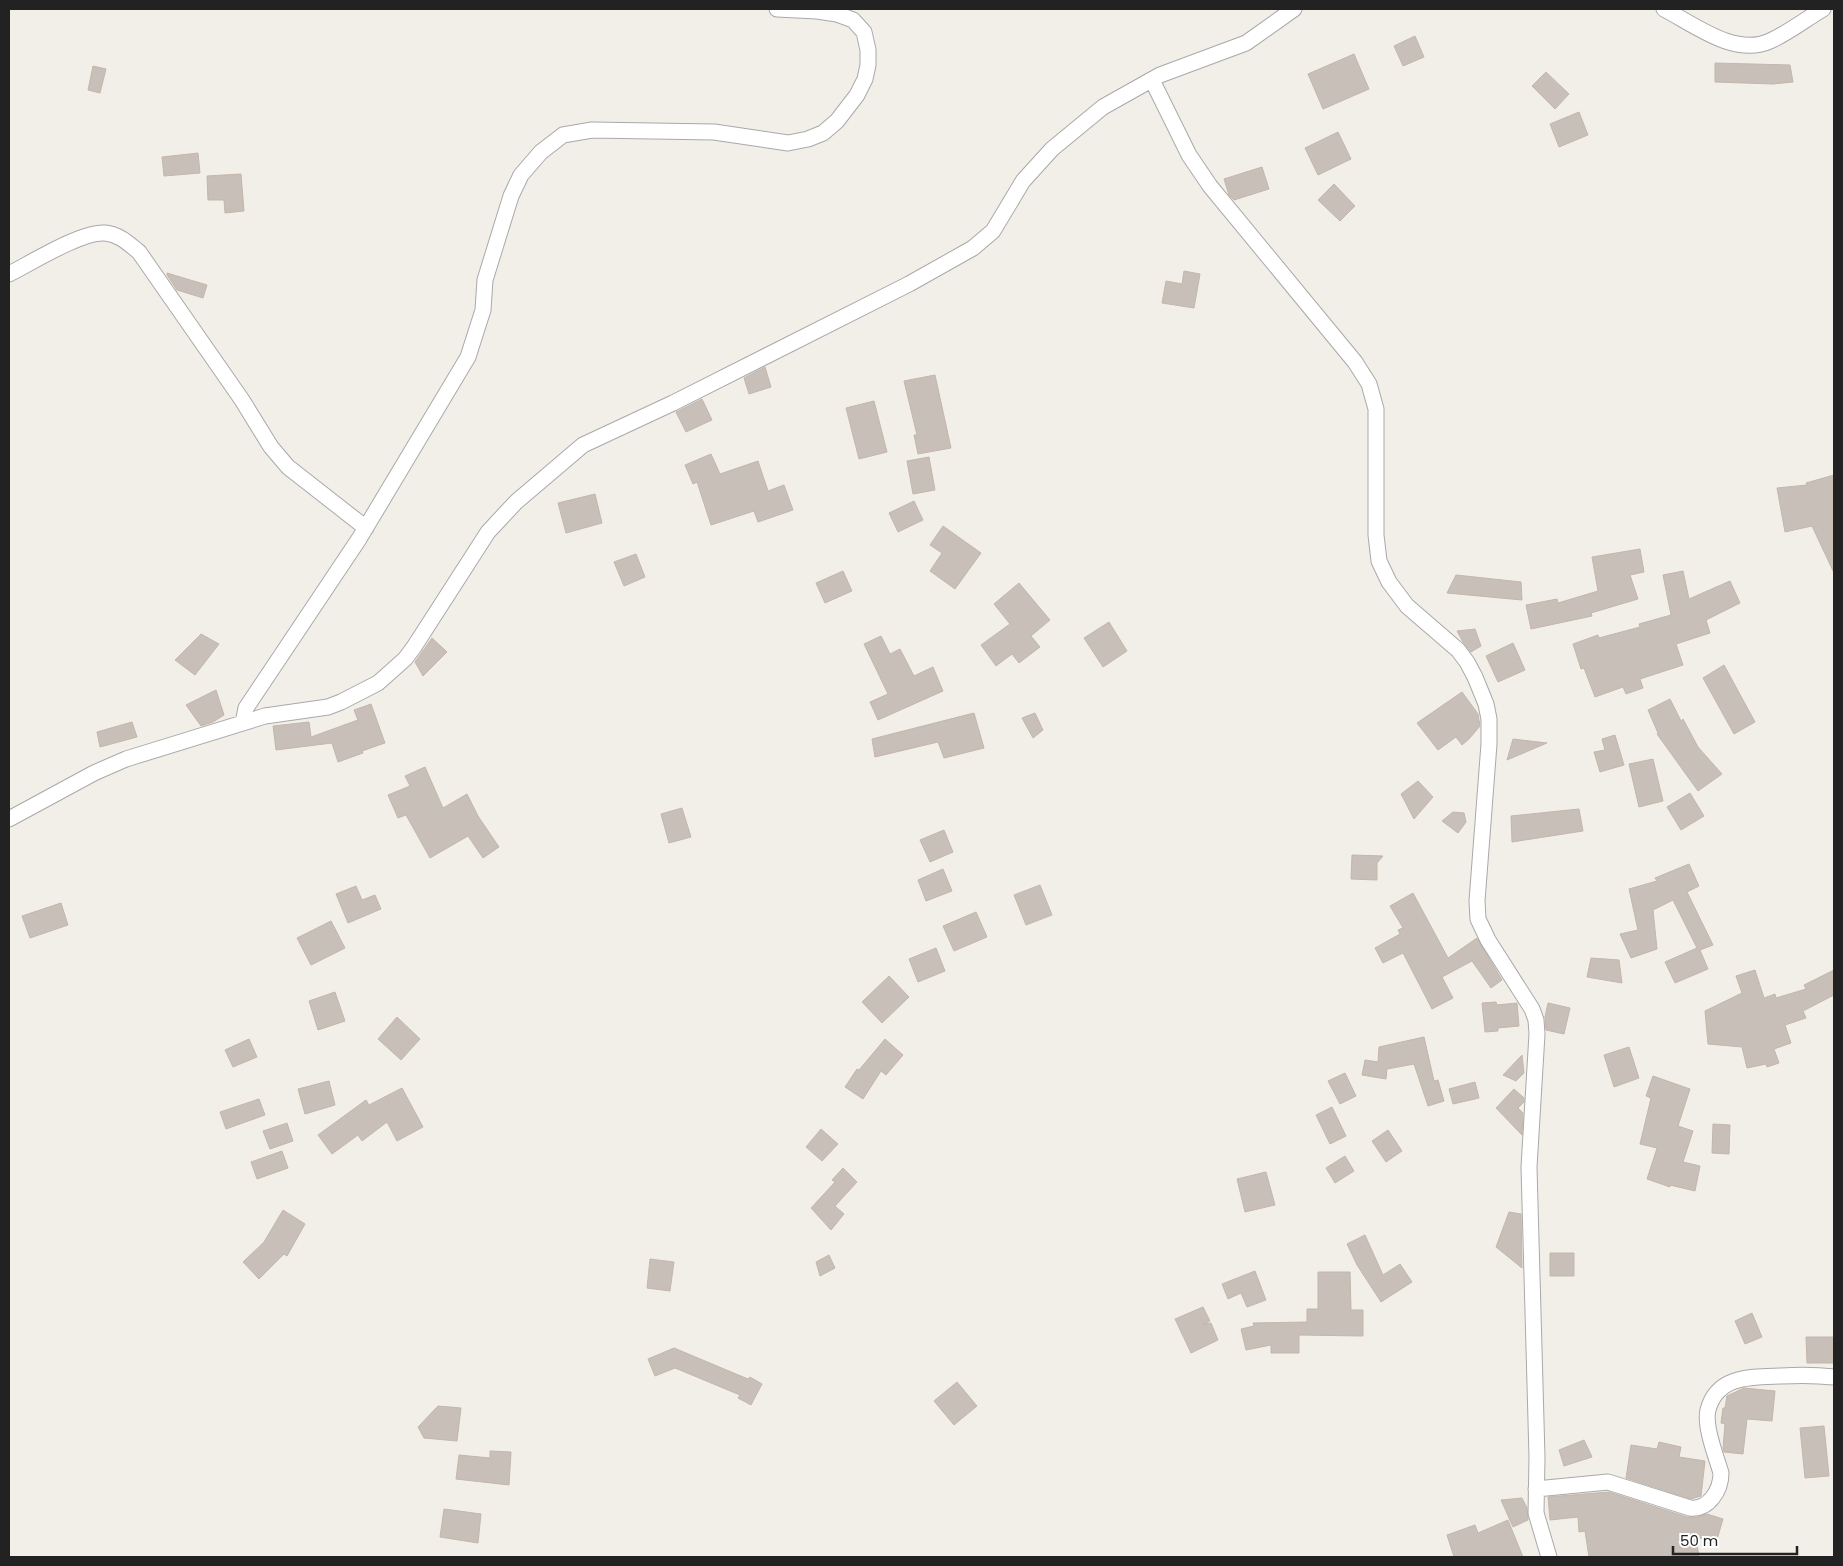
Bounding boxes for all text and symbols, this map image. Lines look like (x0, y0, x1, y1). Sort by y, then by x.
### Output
scale bar (1673, 1524, 1797, 1556)
text: 50 m (1680, 1530, 1718, 1551)

